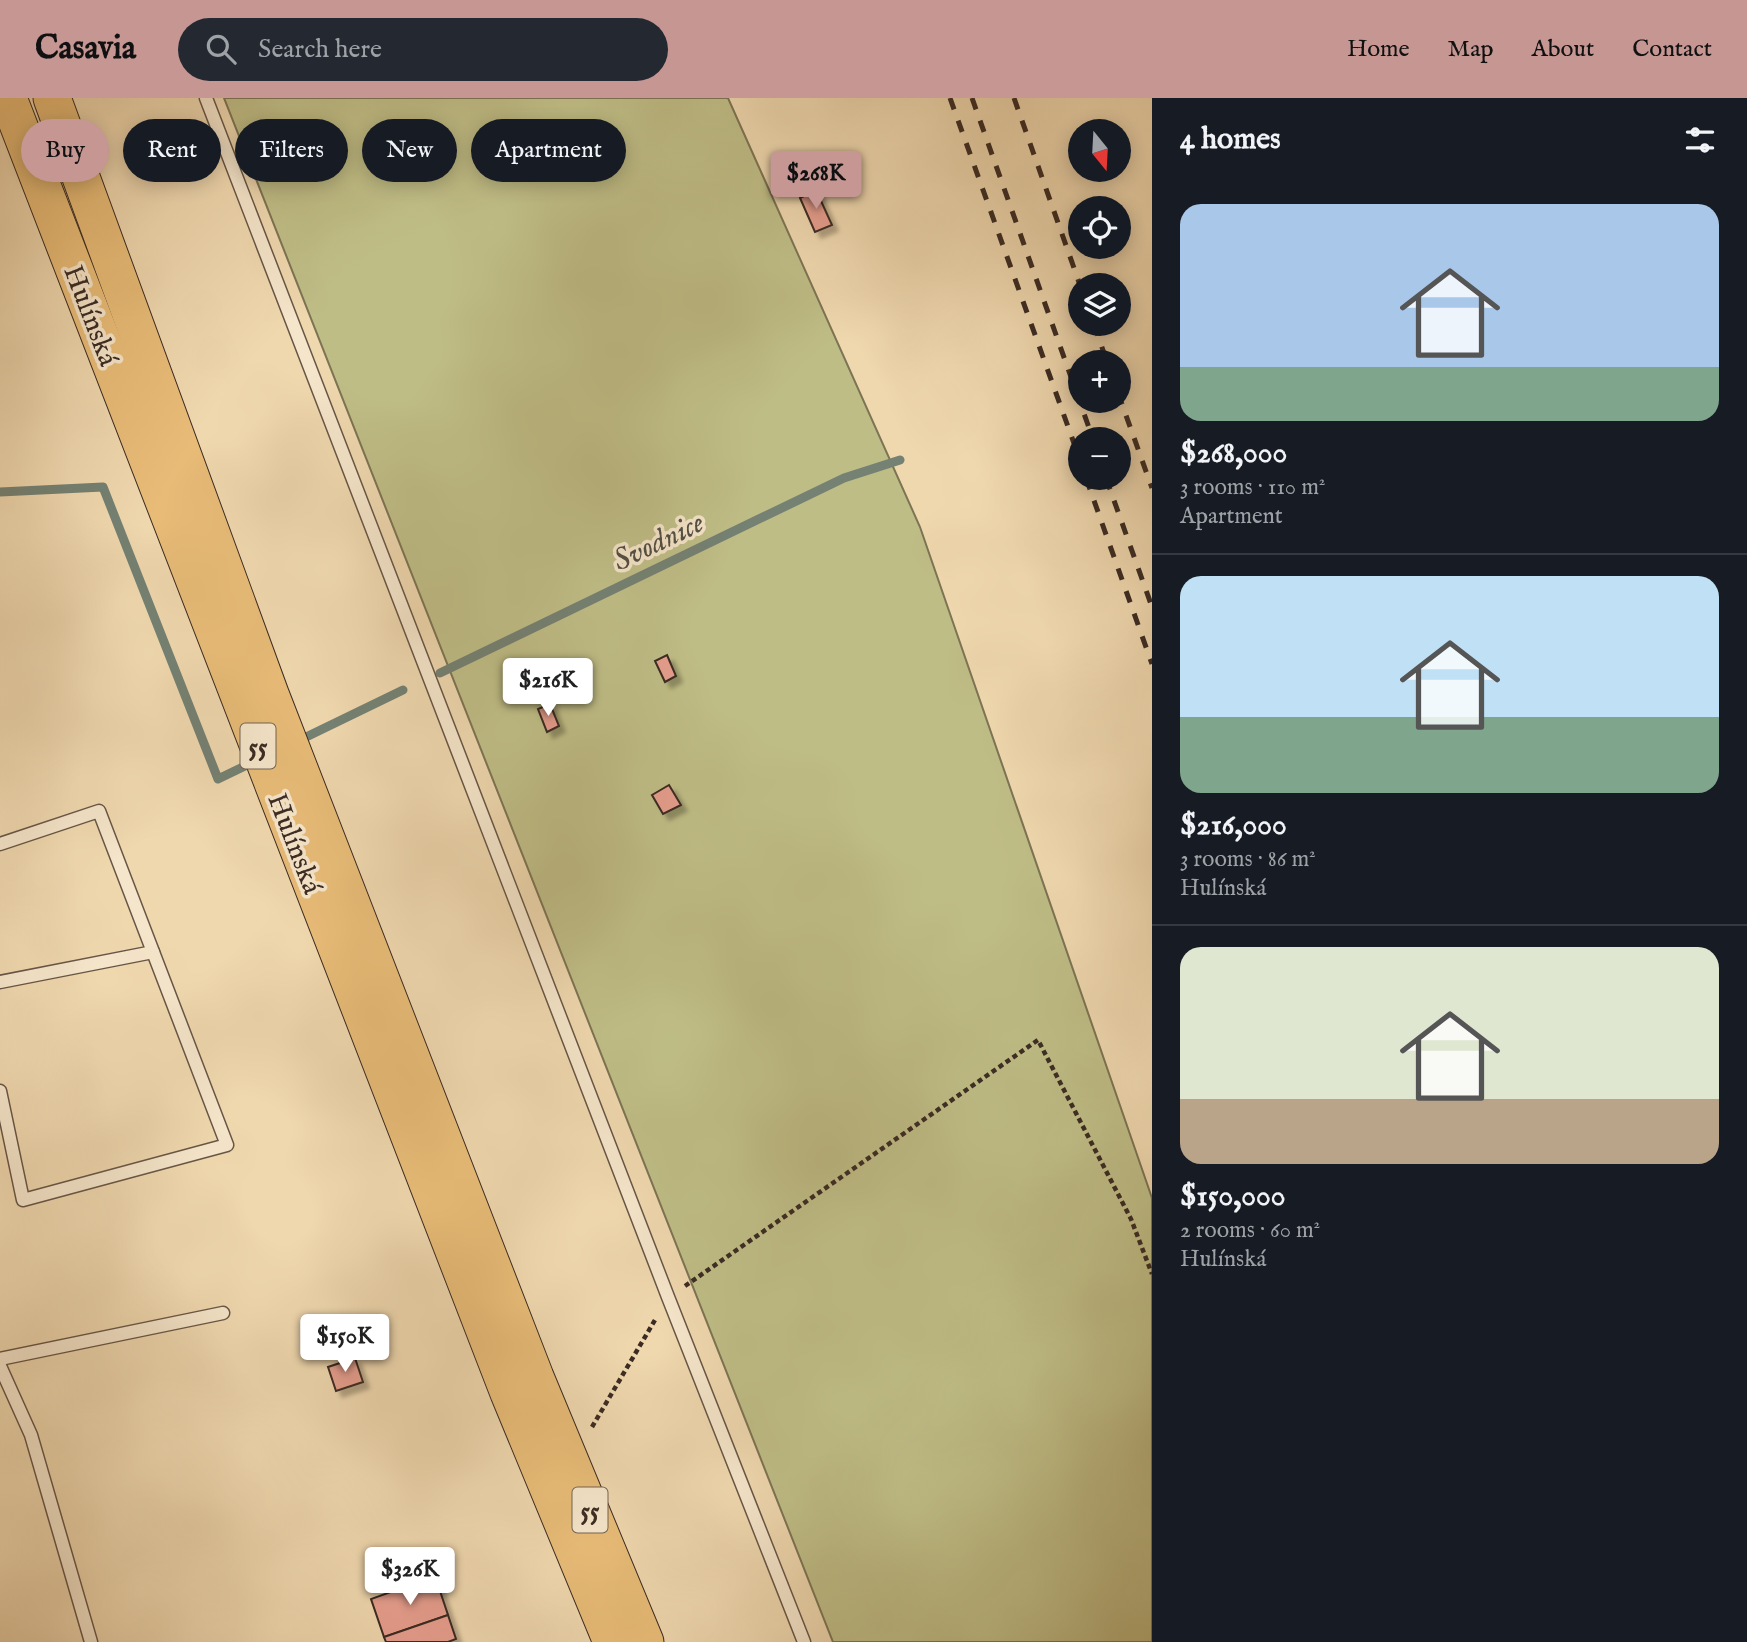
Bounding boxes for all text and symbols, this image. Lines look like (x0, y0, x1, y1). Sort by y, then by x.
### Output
search box (178, 18, 668, 81)
text: Casavia (35, 28, 136, 70)
icon: search (202, 30, 240, 68)
text: Search here (258, 33, 382, 66)
text: Home (1347, 34, 1410, 65)
text: Map (1448, 34, 1494, 65)
text: About (1532, 34, 1594, 65)
text: Contact (1632, 34, 1712, 65)
chip: Buy (21, 119, 109, 182)
chip: Rent (123, 119, 221, 182)
chip: Filters (235, 119, 348, 182)
chip: New (362, 119, 457, 182)
chip: Apartment (471, 119, 626, 182)
north arrow (1068, 119, 1130, 182)
map controls (1068, 119, 1131, 490)
text: 4 homes (1180, 121, 1281, 159)
icon: filters (1681, 121, 1719, 159)
pin: $268K (767, 152, 865, 211)
text: $268K (787, 159, 845, 188)
button: locate (1068, 196, 1131, 259)
icon: home (1387, 250, 1513, 376)
street label: Hulínská (54, 261, 125, 372)
button: layers (1068, 273, 1131, 336)
button: + (1068, 350, 1131, 413)
button: − (1068, 427, 1131, 490)
text: $268,000 (1180, 435, 1287, 473)
text: 3 rooms · 110 m² (1180, 473, 1325, 502)
text: Apartment (1180, 502, 1283, 531)
water label: Svodnice (607, 505, 711, 581)
icon: home (1387, 622, 1513, 748)
pin: $216K (499, 658, 597, 718)
text: $216K (519, 666, 577, 695)
road number: 55 (240, 724, 276, 768)
street label: Hulínská (258, 789, 329, 900)
text: $216,000 (1180, 807, 1287, 845)
text: 3 rooms · 86 m² (1180, 845, 1316, 874)
text: Hulínská (1180, 874, 1266, 903)
icon: home (1387, 993, 1513, 1119)
text: $150,000 (1180, 1178, 1285, 1216)
text: 2 rooms · 60 m² (1180, 1216, 1320, 1245)
text: Hulínská (1180, 1245, 1266, 1274)
pin: $150K (296, 1314, 394, 1374)
text: $150K (316, 1322, 374, 1351)
road number: 55 (572, 1488, 608, 1532)
pin: $326K (361, 1548, 459, 1607)
text: $326K (381, 1555, 439, 1584)

